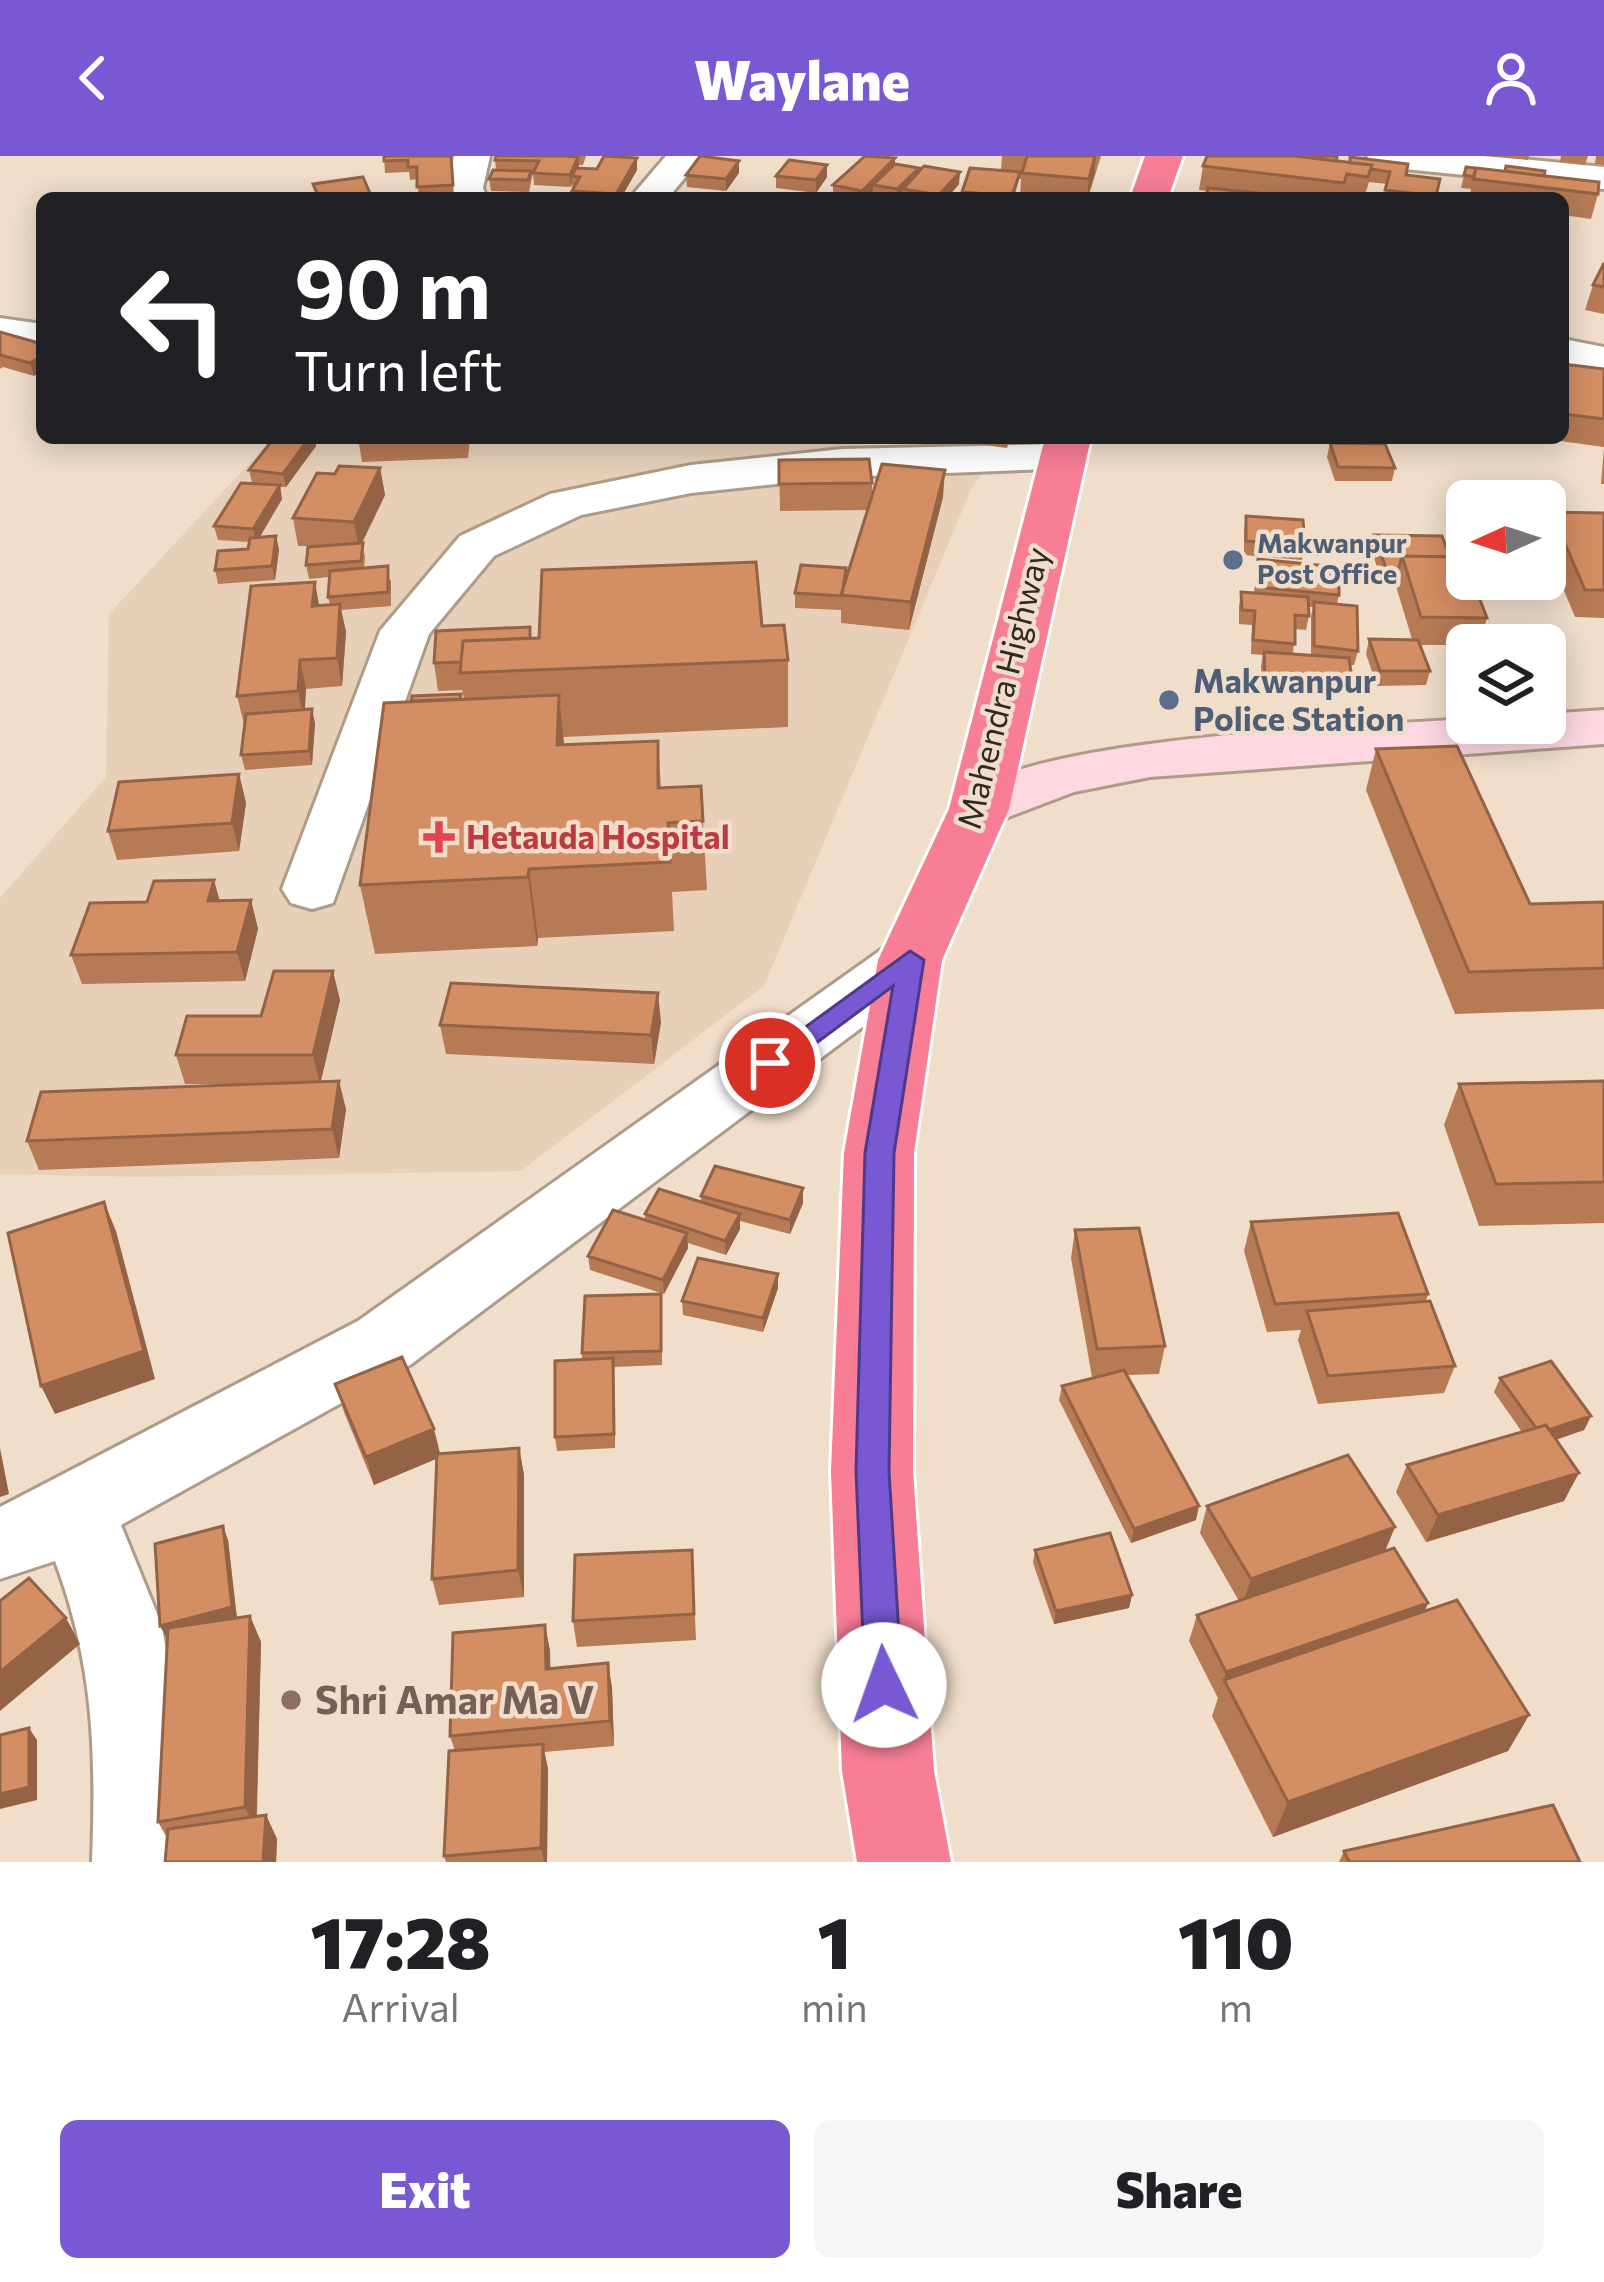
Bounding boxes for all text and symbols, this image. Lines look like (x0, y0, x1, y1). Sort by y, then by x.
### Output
icon: back (60, 45, 126, 111)
text: Waylane (694, 45, 910, 111)
icon: person (1478, 45, 1544, 111)
text: 90 m (294, 234, 491, 336)
icon: left (96, 240, 252, 396)
text: Turn left (294, 336, 502, 402)
north arrow (1446, 480, 1566, 600)
map controls (1446, 480, 1566, 744)
place label: Makwanpur Post Office (1257, 526, 1407, 590)
street label: Mahendra Highway (947, 543, 1056, 833)
marker: Makwanpur Post Office (1220, 547, 1246, 573)
button: layers (1446, 624, 1566, 744)
place label: Makwanpur Police Station (1193, 659, 1404, 738)
marker: Makwanpur Police Station (1156, 687, 1182, 713)
place label: Hetauda Hospital (466, 815, 730, 856)
marker: Hetauda Hospital (423, 821, 455, 853)
pin (719, 1012, 821, 1114)
icon: arrive (737, 1030, 803, 1096)
position arrow (821, 1622, 947, 1748)
place label: Shri Amar Ma V (315, 1674, 594, 1722)
marker: Shri Amar Ma V (278, 1687, 304, 1713)
text: 17:28 (310, 1896, 491, 1984)
text: 1 (818, 1896, 851, 1984)
text: 110 (1178, 1896, 1294, 1984)
text: Arrival (342, 1982, 460, 2030)
text: min (801, 1982, 868, 2030)
text: m (1219, 1982, 1253, 2030)
button: Exit (60, 2120, 790, 2258)
button: Share (814, 2120, 1544, 2258)

